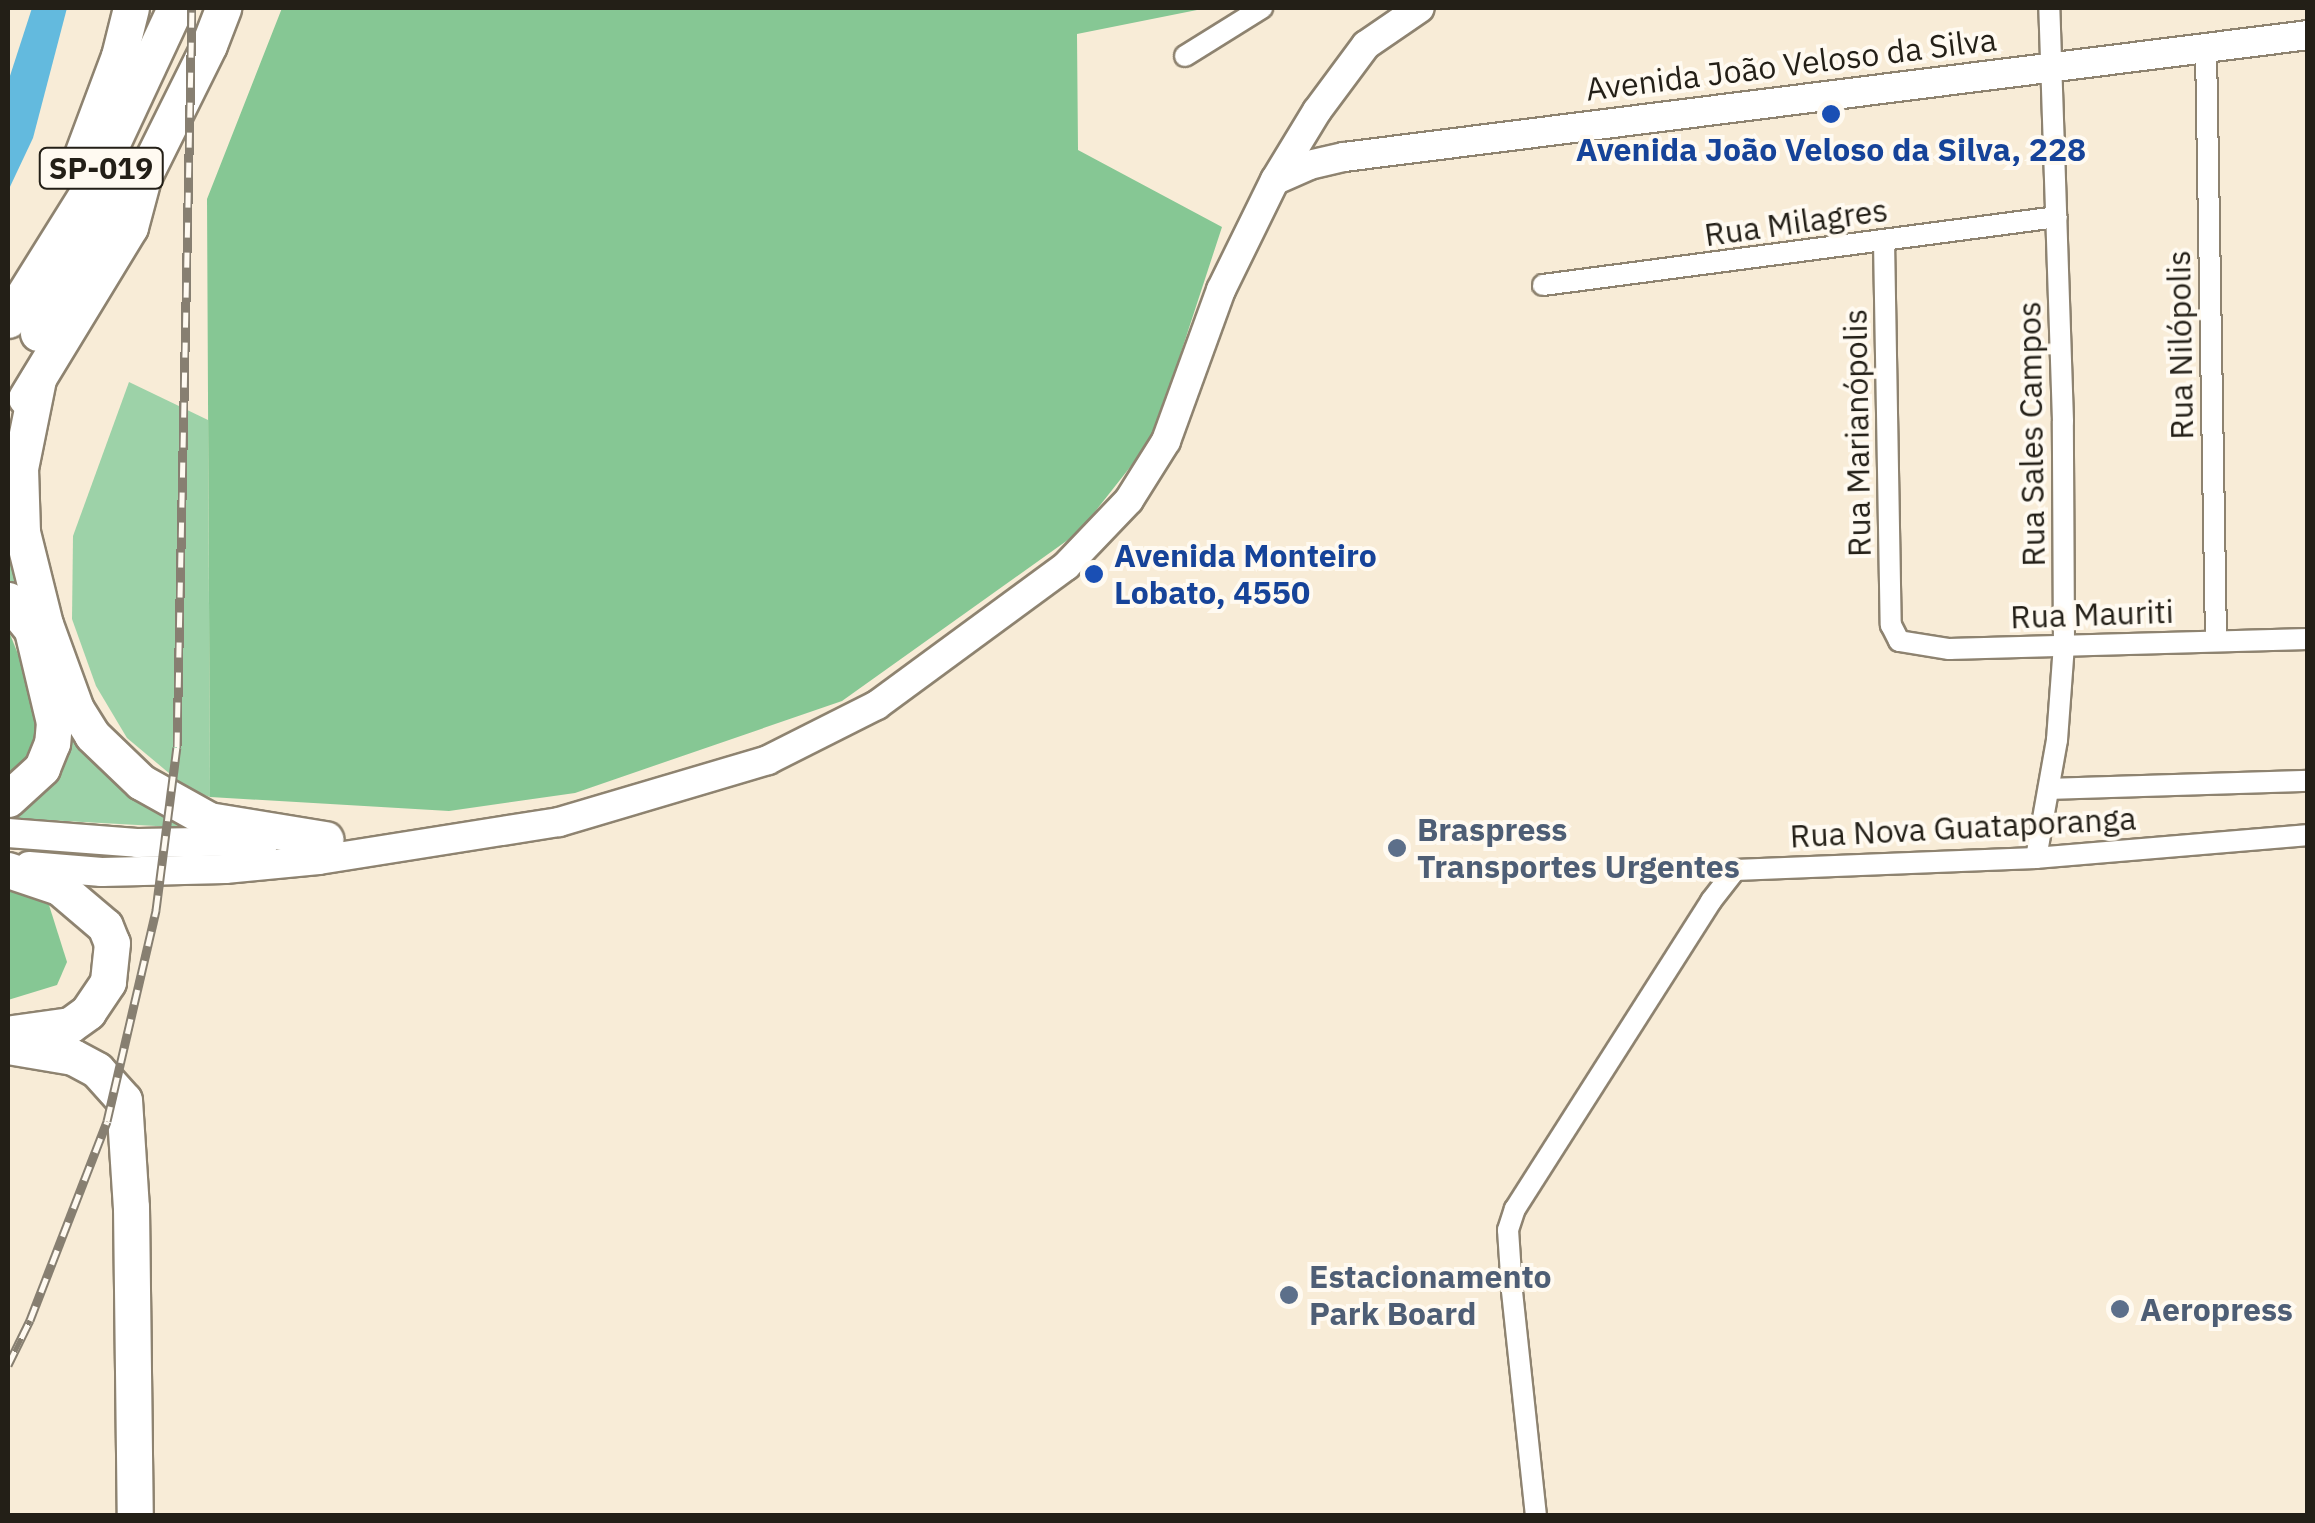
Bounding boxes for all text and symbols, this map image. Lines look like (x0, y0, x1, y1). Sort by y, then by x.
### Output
street label: Avenida João Veloso da Silva (1583, 20, 1999, 108)
marker: Avenida João Veloso da Silva, 228 (1820, 103, 1842, 125)
place label: Avenida João Veloso da Silva, 228 (1576, 130, 2086, 168)
road number: SP-019 (38, 143, 164, 193)
street label: Rua Milagres (1702, 190, 1890, 254)
street label: Rua Nilópolis (2159, 250, 2201, 440)
street label: Rua Sales Campos (2009, 301, 2053, 567)
street label: Rua Marianópolis (1836, 309, 1878, 557)
place label: Avenida Monteiro Lobato, 4550 (1114, 537, 1377, 612)
marker: Avenida Monteiro Lobato, 4550 (1083, 563, 1105, 585)
street label: Rua Mauriti (2010, 592, 2174, 636)
street label: Rua Nova Guataporanga (1789, 799, 2137, 855)
place label: Braspress Transportes Urgentes (1417, 811, 1740, 886)
marker: Braspress Transportes Urgentes (1386, 837, 1408, 859)
place label: Estacionamento Park Board (1309, 1258, 1552, 1333)
marker: Estacionamento Park Board (1278, 1284, 1300, 1306)
place label: Aeropress (2140, 1290, 2293, 1328)
marker: Aeropress (2109, 1298, 2131, 1320)

